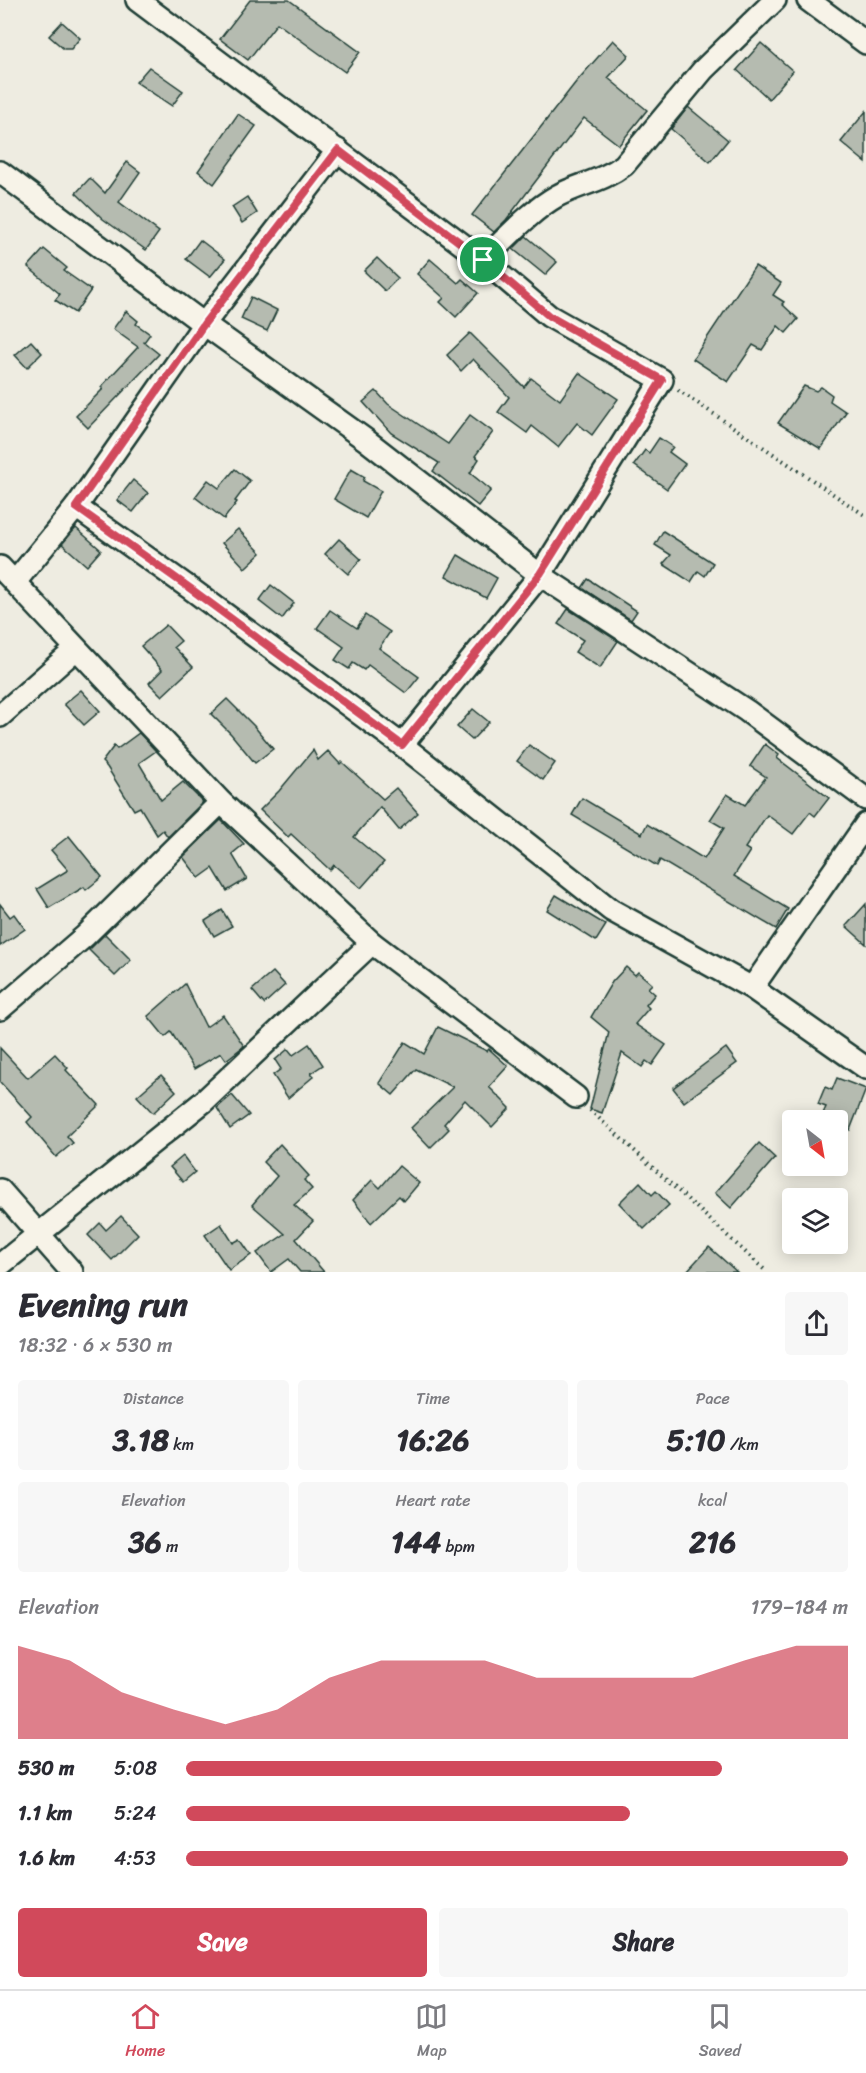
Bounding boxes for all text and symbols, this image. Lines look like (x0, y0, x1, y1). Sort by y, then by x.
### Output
pin (457, 234, 508, 285)
icon: arrive (466, 243, 499, 276)
north arrow (782, 1110, 848, 1176)
map controls (782, 1110, 848, 1254)
button: layers (782, 1188, 848, 1254)
text: Evening run (18, 1276, 188, 1334)
button: share (785, 1292, 848, 1355)
text: 18:32 · 6 × 530 m (18, 1328, 172, 1363)
text: Distance (123, 1384, 184, 1413)
text: Time (416, 1384, 450, 1413)
text: Pace (696, 1384, 730, 1413)
text: 3.18 (113, 1413, 169, 1467)
text: 16:26 (396, 1413, 470, 1467)
text: 5:10 (667, 1413, 726, 1467)
text: km (169, 1430, 194, 1459)
text: /km (726, 1430, 759, 1459)
text: Elevation (121, 1486, 186, 1515)
text: Heart rate (395, 1486, 471, 1515)
text: kcal (698, 1486, 727, 1515)
text: 36 (128, 1515, 162, 1569)
text: 144 (391, 1515, 441, 1569)
text: 216 (689, 1515, 736, 1569)
text: m (162, 1532, 178, 1561)
text: bpm (441, 1532, 475, 1561)
text: Elevation (18, 1590, 99, 1625)
text: 179–184 m (751, 1590, 848, 1625)
text: 530 m (18, 1751, 74, 1786)
text: 5:08 (114, 1751, 157, 1786)
text: 1.1 km (18, 1796, 72, 1831)
text: 5:24 (114, 1796, 156, 1831)
text: 1.6 km (18, 1841, 75, 1876)
text: 4:53 (114, 1841, 156, 1876)
button: Save (18, 1908, 427, 1977)
button: Share (439, 1908, 848, 1977)
tab: Home (125, 2000, 165, 2065)
tab: Map (415, 2000, 448, 2065)
tab: Saved (699, 2000, 741, 2065)

